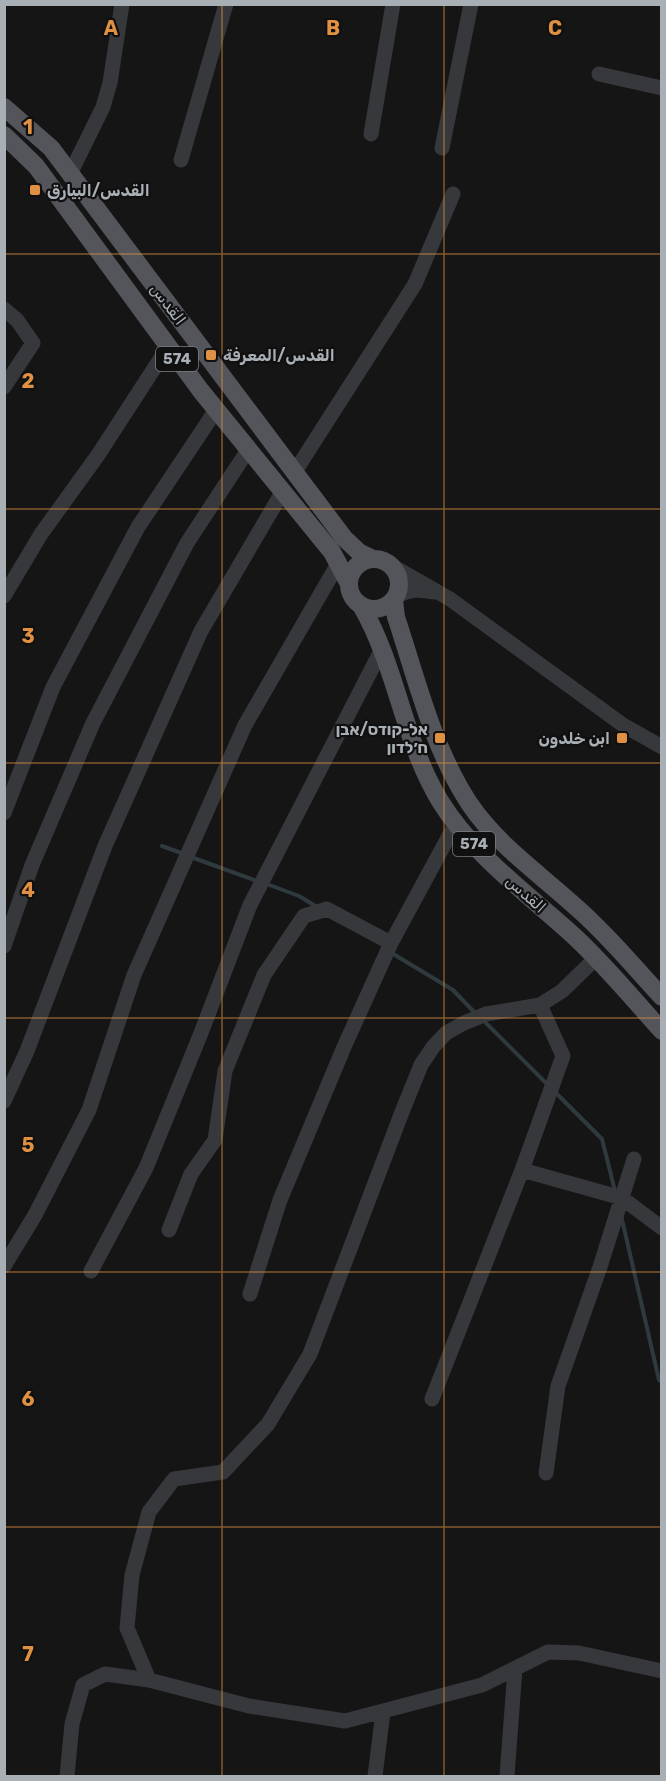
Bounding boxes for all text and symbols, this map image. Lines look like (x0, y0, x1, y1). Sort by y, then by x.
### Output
text: A (104, 16, 119, 40)
text: B (326, 16, 340, 40)
text: C (548, 16, 562, 40)
text: 1 (23, 115, 33, 139)
place label: القدس/البيارق (47, 181, 150, 200)
marker: القدس/البيارق (28, 183, 42, 197)
street label: القدس (146, 279, 190, 329)
place label: القدس/المعرفة (223, 346, 335, 365)
road number: 574 (156, 347, 198, 371)
marker: القدس/المعرفة (204, 348, 218, 362)
text: 2 (22, 369, 35, 393)
text: 3 (21, 624, 35, 648)
place label: אל-קודס/אבן ח׳לדון (336, 720, 428, 757)
place label: ابن خلدون (538, 729, 610, 748)
marker: אל-קודס/אבן ח׳לדון (433, 731, 447, 745)
marker: ابن خلدون (615, 731, 629, 745)
road number: 574 (453, 832, 495, 856)
street label: القدس (502, 871, 550, 917)
text: 4 (21, 878, 35, 902)
text: 5 (22, 1133, 35, 1157)
text: 6 (21, 1387, 35, 1411)
text: 7 (22, 1642, 34, 1666)

